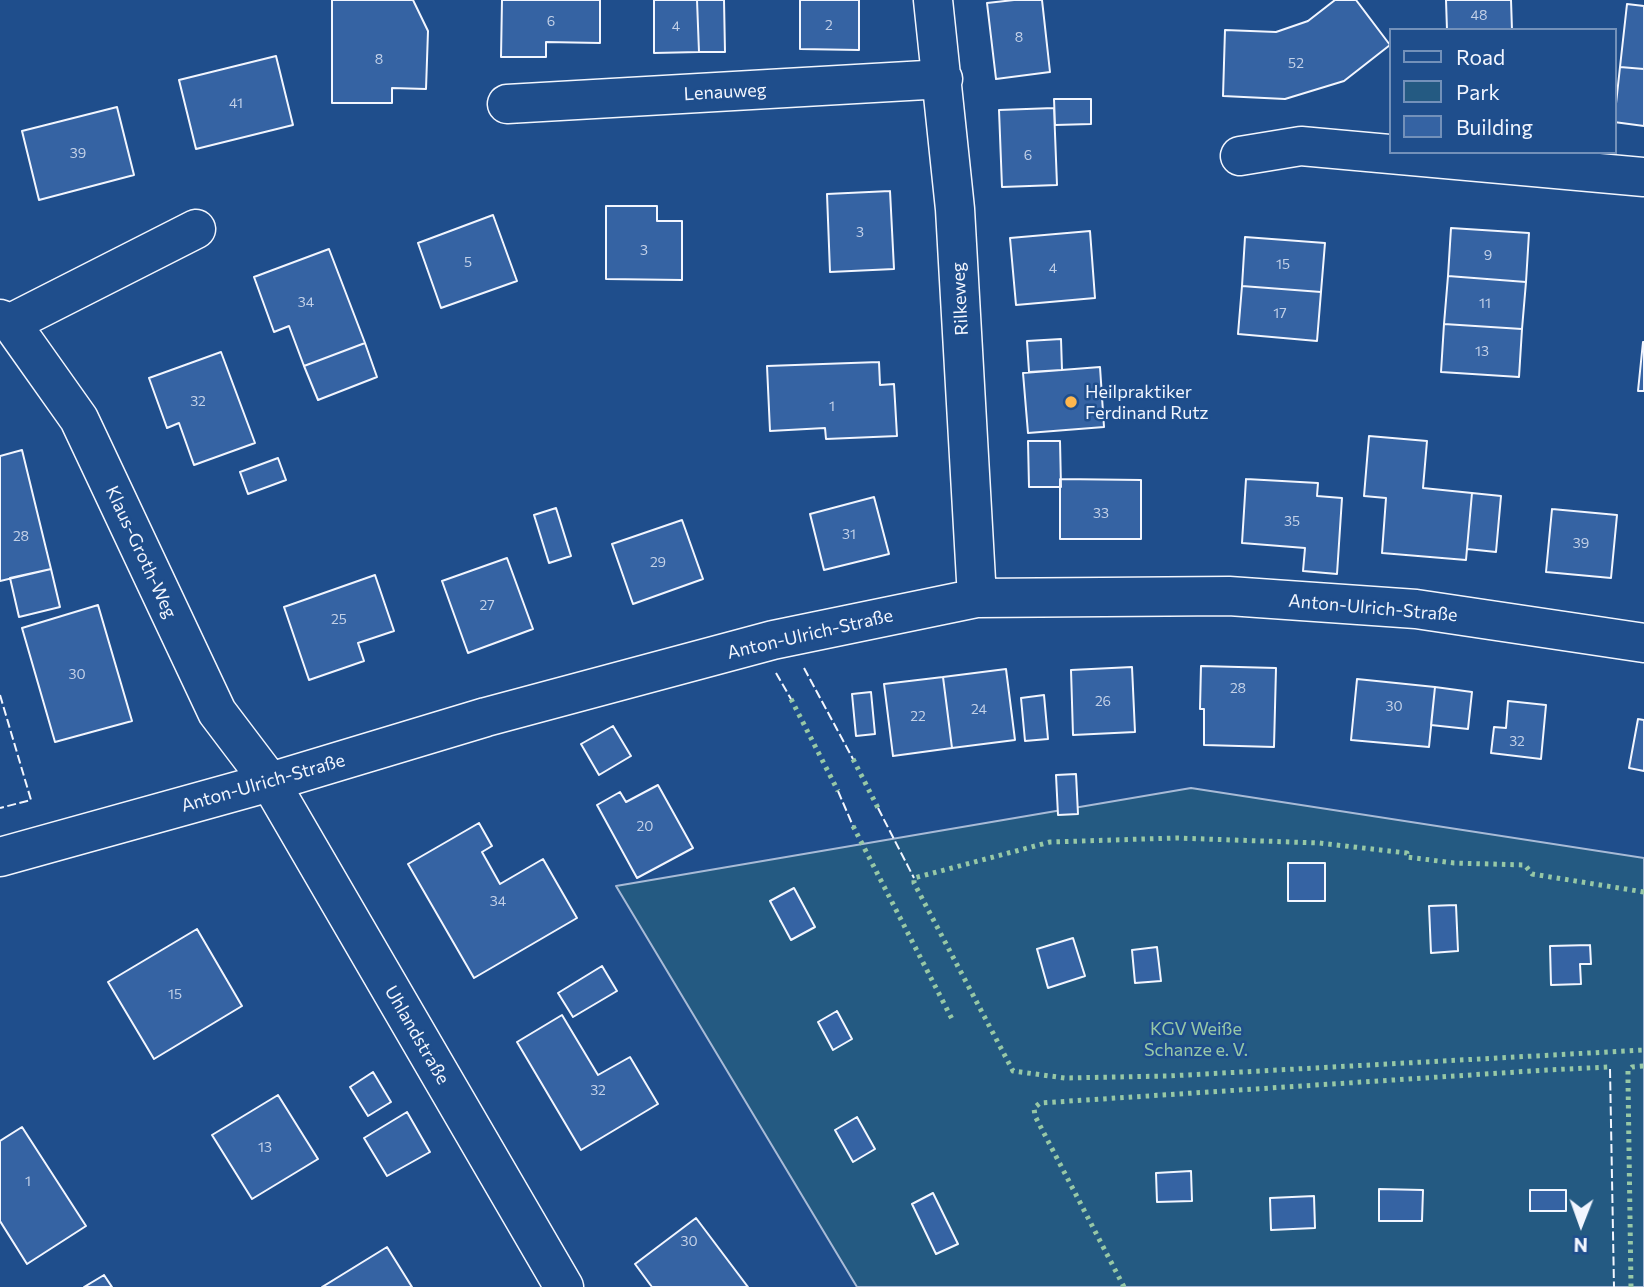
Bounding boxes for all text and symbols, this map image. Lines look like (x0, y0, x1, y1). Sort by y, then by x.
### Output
house number: 48 (1471, 7, 1487, 23)
house number: 6 (547, 13, 555, 29)
house number: 2 (825, 17, 833, 33)
house number: 4 (672, 18, 680, 34)
legend (1388, 28, 1616, 154)
house number: 8 (1015, 29, 1023, 45)
text: Road (1456, 44, 1505, 69)
house number: 8 (375, 51, 383, 67)
house number: 52 (1288, 55, 1304, 71)
street label: Lenauweg (683, 79, 767, 105)
text: Park (1456, 79, 1500, 104)
house number: 41 (229, 95, 243, 111)
text: Building (1456, 114, 1533, 139)
house number: 39 (70, 145, 86, 161)
house number: 6 (1024, 147, 1032, 163)
house number: 3 (856, 224, 864, 240)
house number: 3 (640, 242, 648, 258)
house number: 9 (1484, 247, 1492, 263)
house number: 5 (464, 254, 472, 270)
house number: 15 (1276, 256, 1290, 272)
house number: 4 (1049, 260, 1057, 276)
street label: Rilkeweg (947, 262, 973, 336)
house number: 34 (298, 294, 314, 310)
house number: 11 (1479, 295, 1491, 311)
house number: 17 (1273, 305, 1287, 321)
house number: 13 (1475, 343, 1489, 359)
place label: Heilpraktiker Ferdinand Rutz (1085, 381, 1209, 424)
house number: 32 (190, 393, 206, 409)
marker: Heilpraktiker Ferdinand Rutz (1063, 394, 1079, 410)
house number: 1 (829, 398, 835, 414)
street label: Klaus-Groth-Weg (101, 482, 181, 622)
house number: 33 (1093, 505, 1109, 521)
house number: 35 (1284, 513, 1300, 529)
house number: 31 (842, 526, 856, 542)
house number: 28 (13, 528, 29, 544)
house number: 39 (1573, 535, 1589, 551)
house number: 29 (650, 554, 666, 570)
street label: Anton-Ulrich-Straße (1288, 590, 1458, 626)
house number: 27 (479, 597, 495, 613)
street label: Anton-Ulrich-Straße (725, 604, 895, 664)
house number: 25 (331, 611, 347, 627)
house number: 30 (68, 666, 86, 682)
house number: 28 (1230, 680, 1246, 696)
house number: 26 (1095, 693, 1111, 709)
house number: 30 (1385, 698, 1403, 714)
house number: 24 (971, 701, 987, 717)
house number: 22 (910, 708, 926, 724)
house number: 32 (1509, 733, 1525, 749)
street label: Anton-Ulrich-Straße (179, 749, 347, 817)
house number: 20 (637, 818, 653, 834)
house number: 34 (490, 893, 506, 909)
street label: Uhlandstraße (380, 982, 454, 1088)
house number: 15 (168, 986, 182, 1002)
park label: KGV Weiße Schanze e. V. (1144, 1018, 1248, 1060)
house number: 32 (590, 1082, 606, 1098)
house number: 13 (258, 1139, 272, 1155)
house number: 1 (25, 1173, 31, 1189)
north arrow (1546, 1189, 1616, 1259)
house number: 30 (680, 1233, 698, 1249)
text: N (1573, 1234, 1588, 1257)

